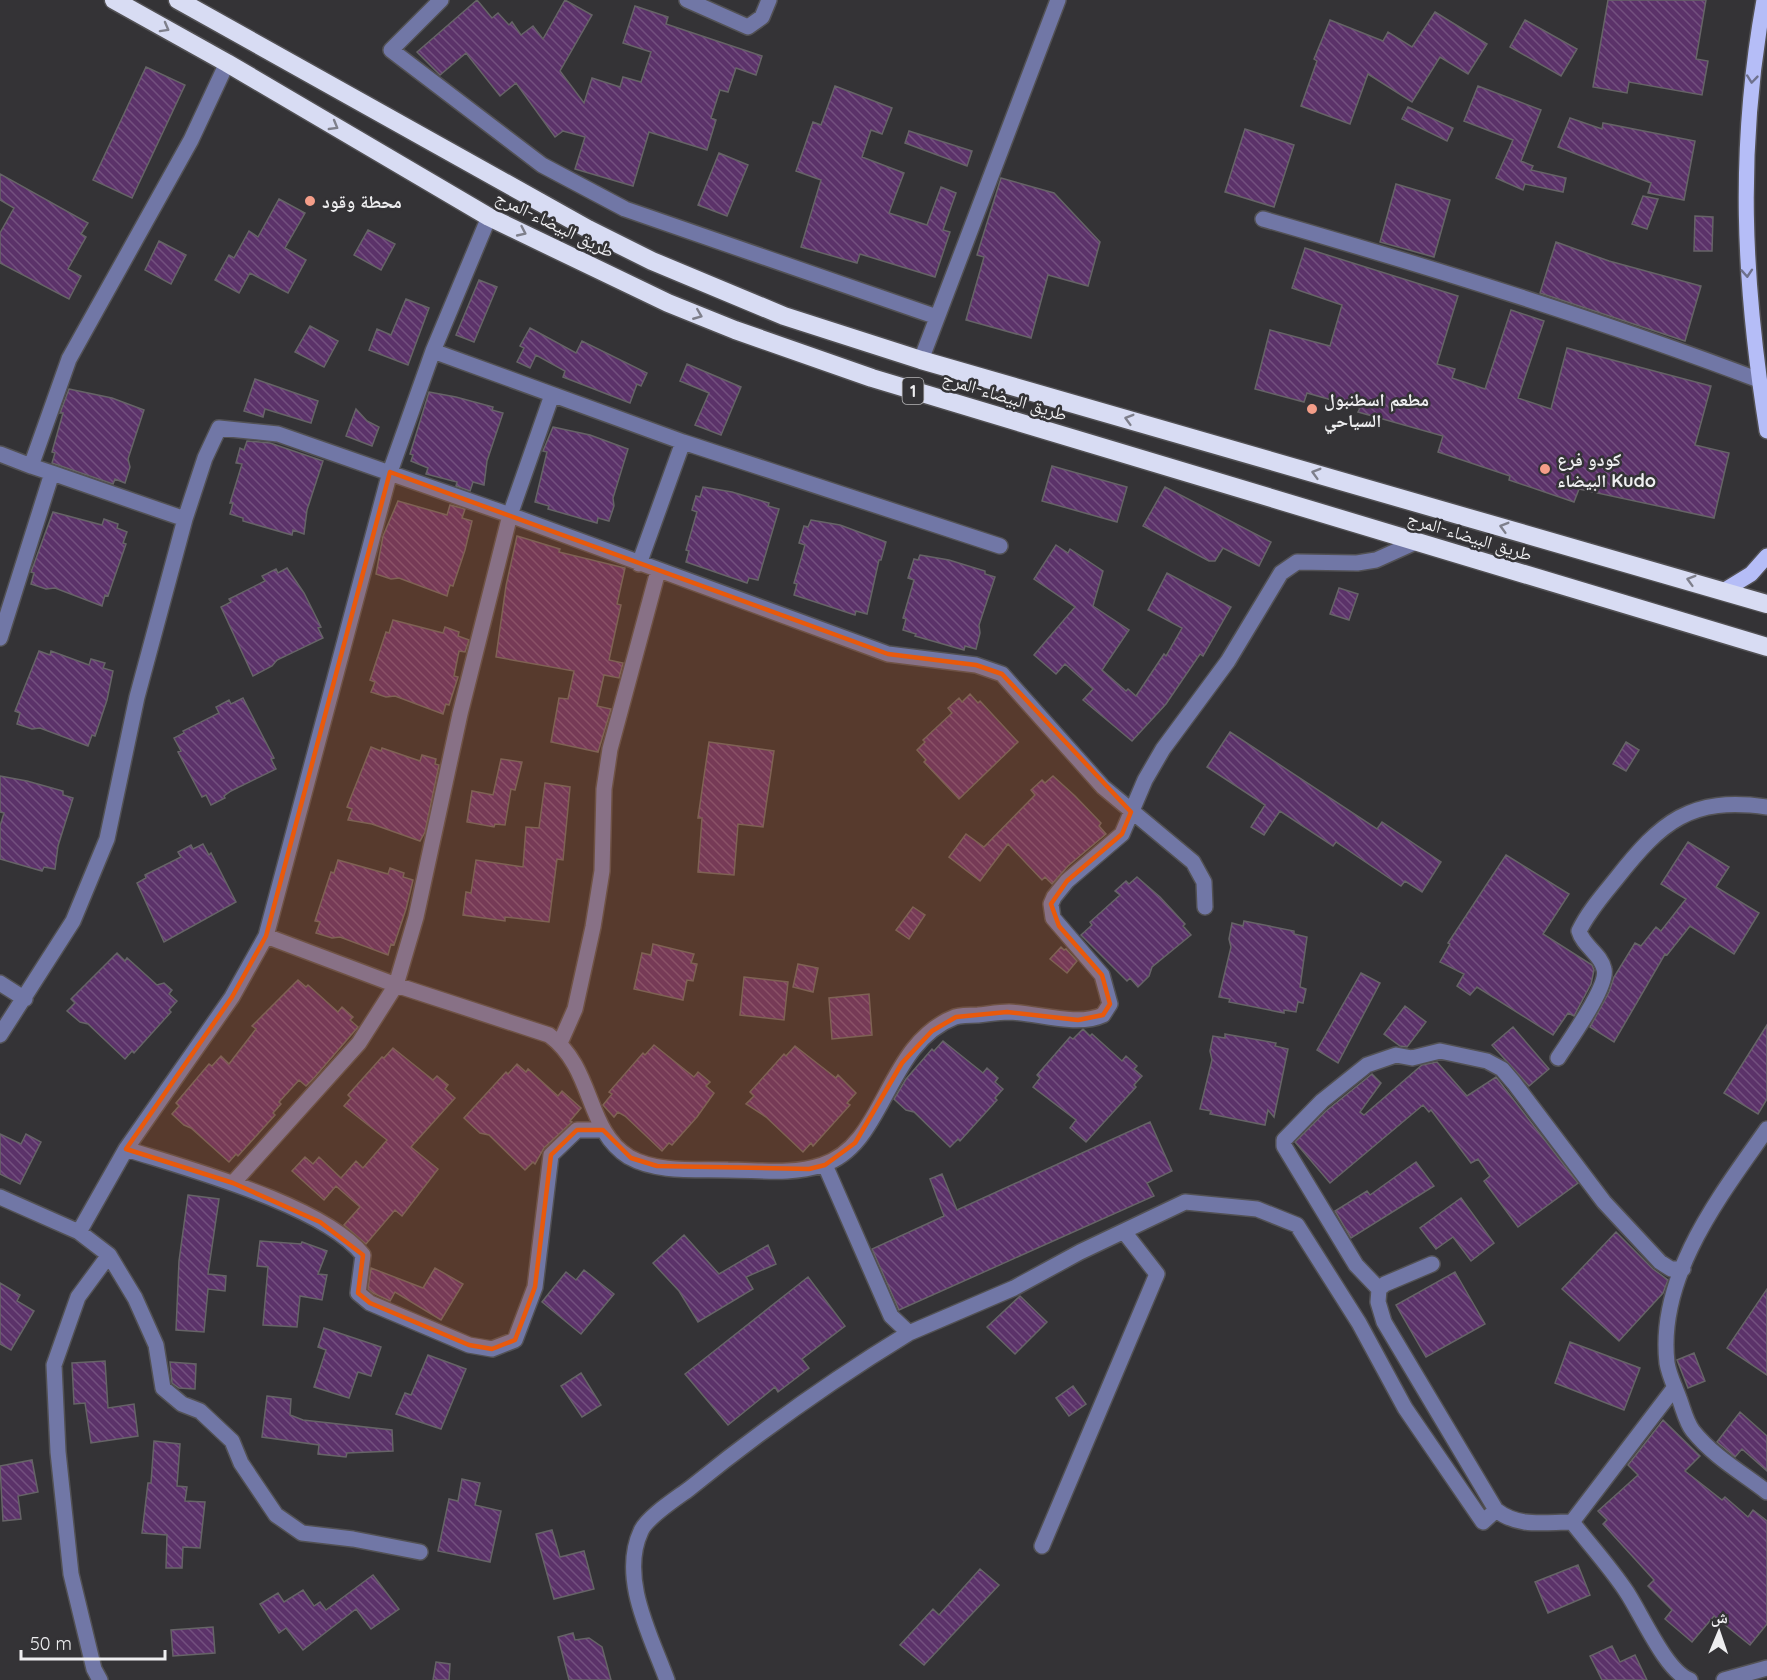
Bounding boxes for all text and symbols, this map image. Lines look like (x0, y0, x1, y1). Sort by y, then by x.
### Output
one-way arrow (159, 21, 169, 33)
one-way arrow (1746, 74, 1759, 83)
one-way arrow (328, 118, 338, 130)
street label: طريق البيضاء-المرج (491, 185, 618, 264)
place label: محطة وقود (322, 190, 402, 213)
marker: محطة وقود (303, 194, 317, 208)
one-way arrow (515, 225, 526, 237)
one-way arrow (1740, 269, 1753, 278)
one-way arrow (692, 308, 703, 320)
street label: طريق البيضاء-المرج (939, 366, 1070, 427)
road number: 1 (902, 378, 924, 404)
place label: مطعم اسطنبول السياحي (1324, 388, 1429, 435)
marker: مطعم اسطنبول السياحي (1305, 402, 1319, 416)
one-way arrow (1124, 414, 1135, 426)
place label: كودو فرع البيضاء Kudo (1557, 448, 1656, 492)
marker: كودو فرع البيضاء Kudo (1538, 462, 1552, 476)
one-way arrow (1311, 468, 1322, 480)
street label: طريق البيضاء-المرج (1404, 506, 1535, 567)
one-way arrow (1499, 522, 1510, 534)
one-way arrow (1686, 575, 1697, 587)
north arrow (1689, 1602, 1749, 1662)
text: ش (1711, 1607, 1728, 1627)
scale bar (21, 1623, 165, 1661)
text: 50 m (30, 1632, 72, 1655)

